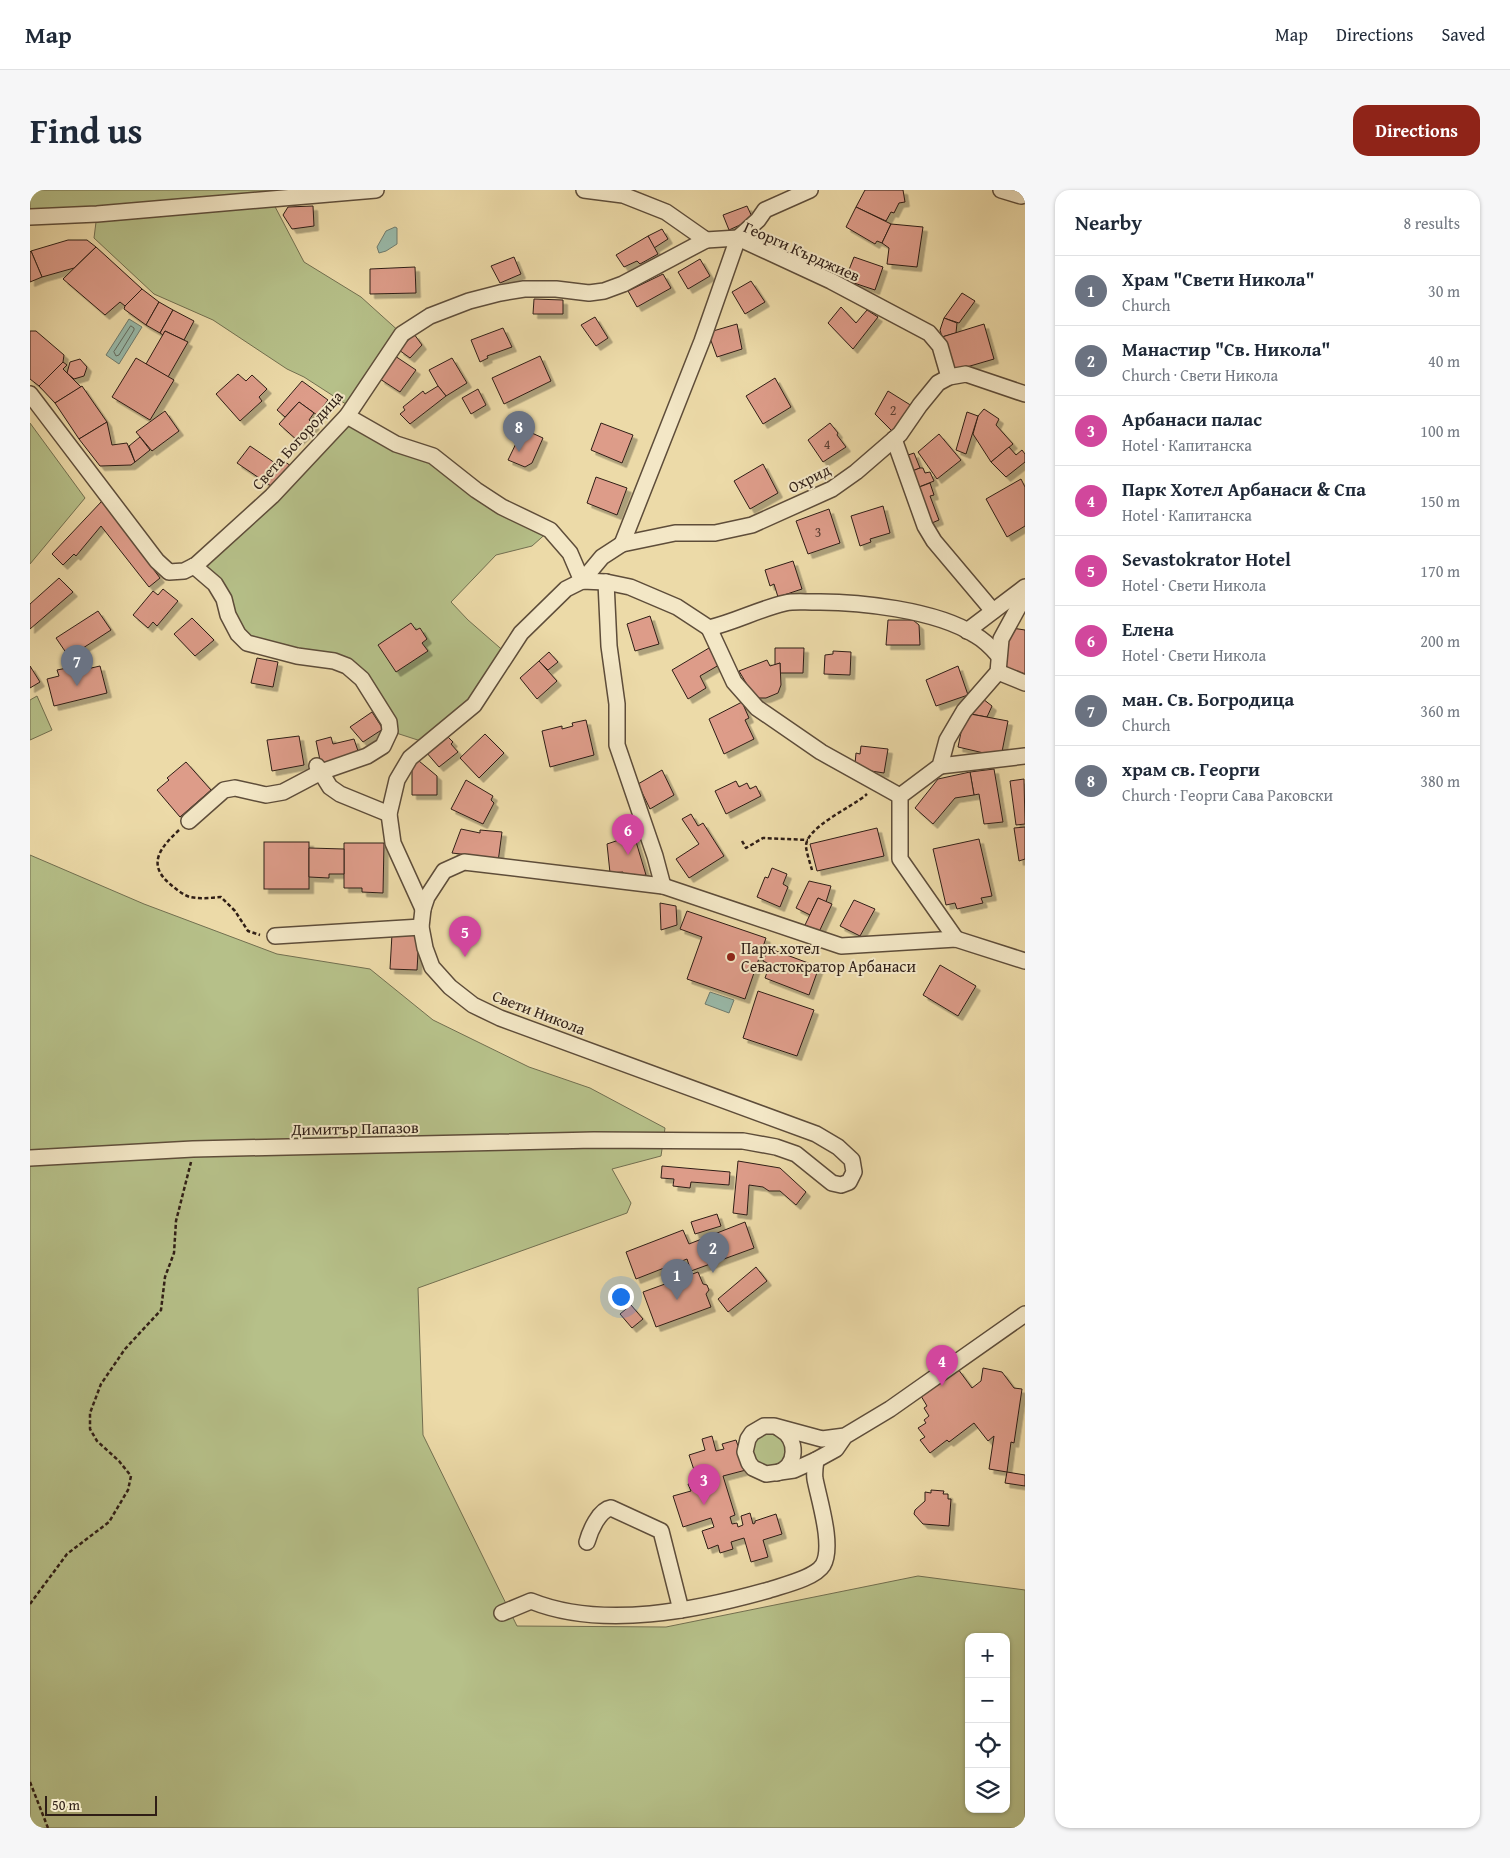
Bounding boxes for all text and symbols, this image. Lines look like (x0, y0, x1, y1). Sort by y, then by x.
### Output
text: Map (25, 17, 72, 52)
text: Map (1275, 21, 1308, 48)
text: Directions (1336, 21, 1413, 48)
text: Saved (1441, 21, 1485, 48)
text: Find us (30, 105, 143, 156)
button: Directions (1353, 105, 1480, 156)
text: Nearby (1075, 207, 1142, 238)
text: 8 results (1403, 211, 1460, 235)
street label: Георги Кърджиев (740, 215, 864, 287)
text: Храм "Свети Никола" (1122, 265, 1315, 293)
text: 1 (1087, 279, 1095, 303)
text: 30 m (1428, 279, 1460, 303)
text: Church (1122, 293, 1171, 317)
text: Манастир "Св. Никола" (1122, 335, 1331, 363)
text: 2 (1087, 349, 1095, 373)
text: 40 m (1428, 349, 1460, 373)
text: Church · Свети Никола (1122, 363, 1278, 387)
street label: Света Богородица (246, 385, 349, 495)
house number: 2 (890, 400, 896, 420)
text: Арбанаси палас (1122, 405, 1262, 433)
pin: 8 (503, 411, 535, 452)
text: 3 (1087, 419, 1095, 443)
text: 100 m (1420, 419, 1460, 443)
text: Hotel · Капитанска (1122, 433, 1252, 457)
house number: 4 (824, 434, 831, 454)
street label: Охрид (784, 457, 835, 499)
text: Парк Хотел Арбанаси & Спа (1122, 475, 1366, 503)
text: 4 (1087, 489, 1095, 513)
text: 150 m (1420, 489, 1460, 513)
text: Hotel · Капитанска (1122, 503, 1252, 527)
house number: 3 (815, 522, 821, 542)
text: Sevastokrator Hotel (1122, 545, 1291, 573)
text: 5 (1087, 559, 1095, 583)
text: 170 m (1420, 559, 1460, 583)
text: Hotel · Свети Никола (1122, 573, 1266, 597)
text: Елена (1122, 615, 1174, 643)
text: 6 (1087, 629, 1095, 653)
text: 200 m (1420, 629, 1460, 653)
text: Hotel · Свети Никола (1122, 643, 1266, 667)
pin: 7 (61, 645, 93, 686)
text: ман. Св. Богродица (1122, 685, 1294, 713)
text: 7 (1087, 699, 1095, 723)
text: 360 m (1420, 699, 1460, 723)
text: Church (1122, 713, 1171, 737)
text: храм св. Георги (1122, 755, 1260, 783)
text: 8 (1087, 769, 1095, 793)
text: 380 m (1420, 769, 1460, 793)
text: Church · Георги Сава Раковски (1122, 783, 1333, 807)
pin: 6 (612, 814, 644, 855)
pin: 5 (449, 916, 481, 957)
place label: Парк хотел Севастократор Арбанаси (741, 936, 916, 978)
marker: Парк хотел Севастократор Арбанаси (725, 951, 737, 963)
street label: Свети Никола (489, 983, 589, 1041)
street label: Димитър Папазов (290, 1115, 419, 1141)
pin: 2 (697, 1232, 729, 1273)
pin: 1 (661, 1259, 693, 1300)
your location (608, 1284, 634, 1310)
pin: 4 (926, 1345, 958, 1386)
pin: 3 (688, 1464, 720, 1505)
map controls (965, 1633, 1010, 1813)
button: + (965, 1633, 1010, 1678)
button: − (965, 1678, 1010, 1723)
button: locate (965, 1723, 1010, 1768)
button: layers (965, 1768, 1010, 1813)
scale bar (45, 1793, 158, 1816)
text: 50 m (52, 1795, 80, 1815)

